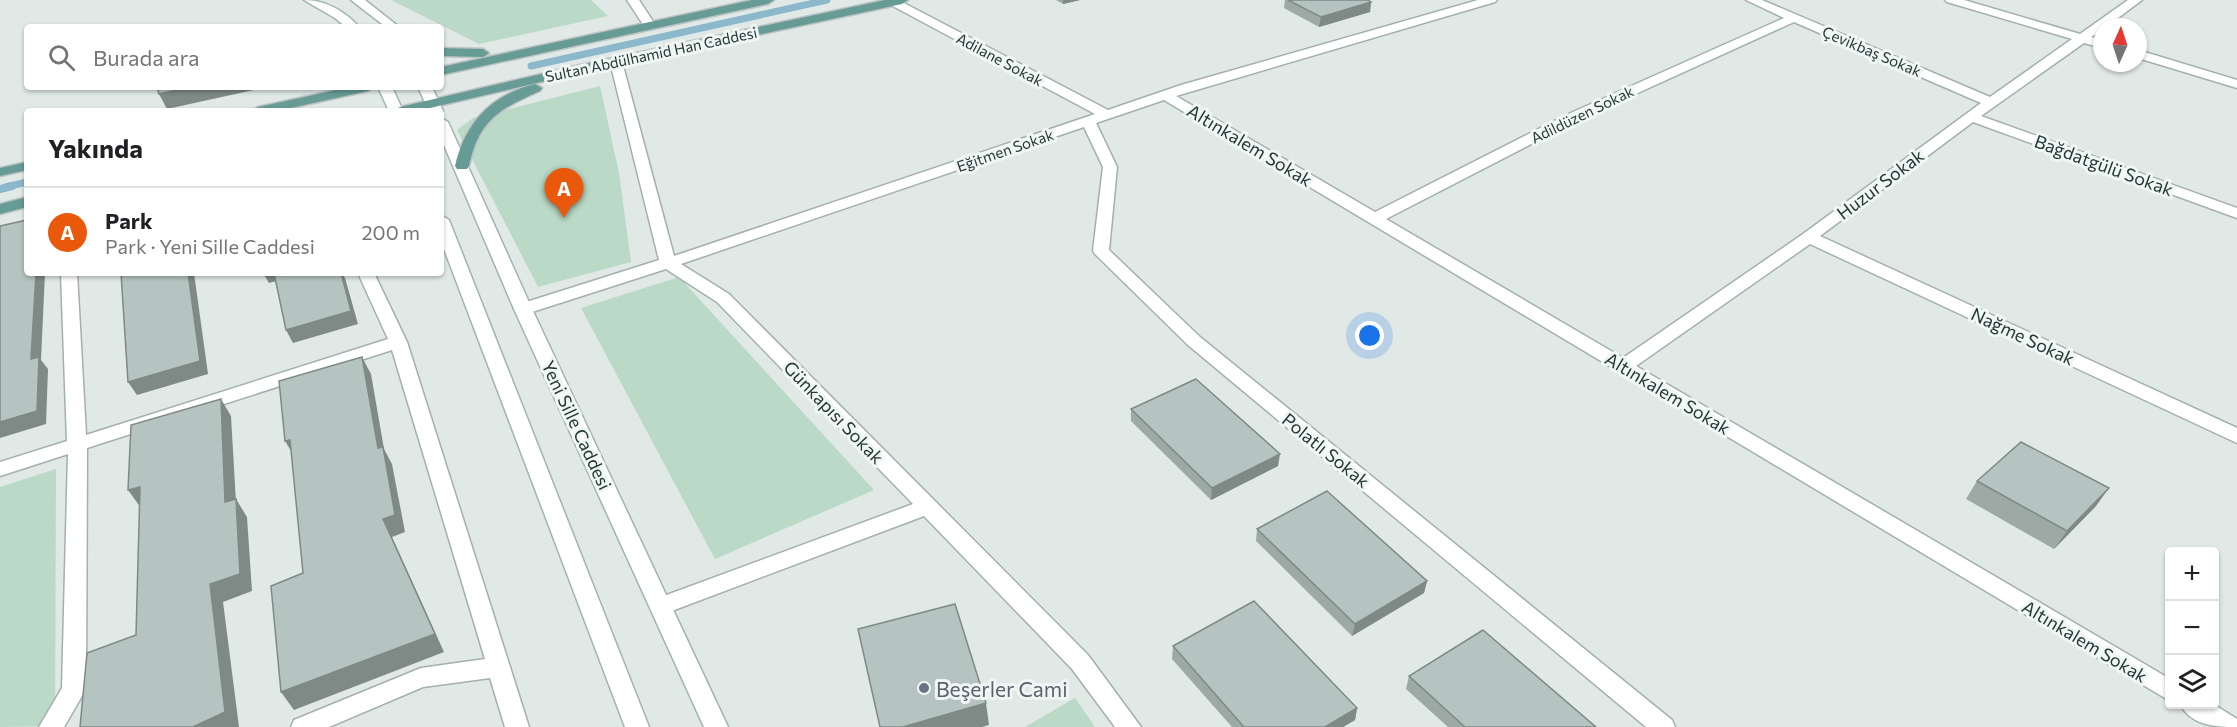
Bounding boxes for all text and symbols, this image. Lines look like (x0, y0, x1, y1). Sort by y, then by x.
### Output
north arrow (2093, 18, 2147, 72)
street label: Çevikbaş Sokak (1820, 22, 1924, 80)
street label: Sultan Abdülhamid Han Caddesi (543, 23, 759, 85)
search box (24, 24, 444, 90)
street label: Adilane Sokak (954, 29, 1046, 89)
icon: search (45, 41, 78, 74)
text: Burada ara (93, 44, 200, 71)
street label: Adildüzen Sokak (1528, 81, 1636, 147)
street label: Altınkalem Sokak (1183, 99, 1317, 191)
street label: Eğitmen Sokak (954, 125, 1056, 175)
street label: Bağdatgülü Sokak (2032, 130, 2177, 200)
text: Yakında (48, 132, 143, 163)
street label: Huzur Sokak (1832, 144, 1928, 224)
pin: A (544, 168, 584, 218)
text: Park (105, 207, 153, 234)
text: A (60, 220, 75, 244)
text: 200 m (362, 220, 420, 244)
text: Park · Yeni Sille Caddesi (105, 234, 315, 258)
street label: Nağme Sokak (1968, 302, 2078, 370)
your location (1355, 321, 1384, 350)
street label: Altınkalem Sokak (1601, 347, 1735, 439)
street label: Günkapısı Sokak (779, 356, 889, 468)
street label: Yeni Sille Caddesi (537, 357, 617, 493)
street label: Polatlı Sokak (1278, 408, 1374, 492)
map controls (2165, 547, 2219, 709)
button: + (2165, 547, 2219, 601)
street label: Altınkalem Sokak (2018, 595, 2152, 687)
button: − (2165, 601, 2219, 655)
button: layers (2165, 655, 2219, 709)
place label: Beşerler Cami (936, 676, 1068, 701)
marker: Beşerler Cami (917, 681, 931, 695)

